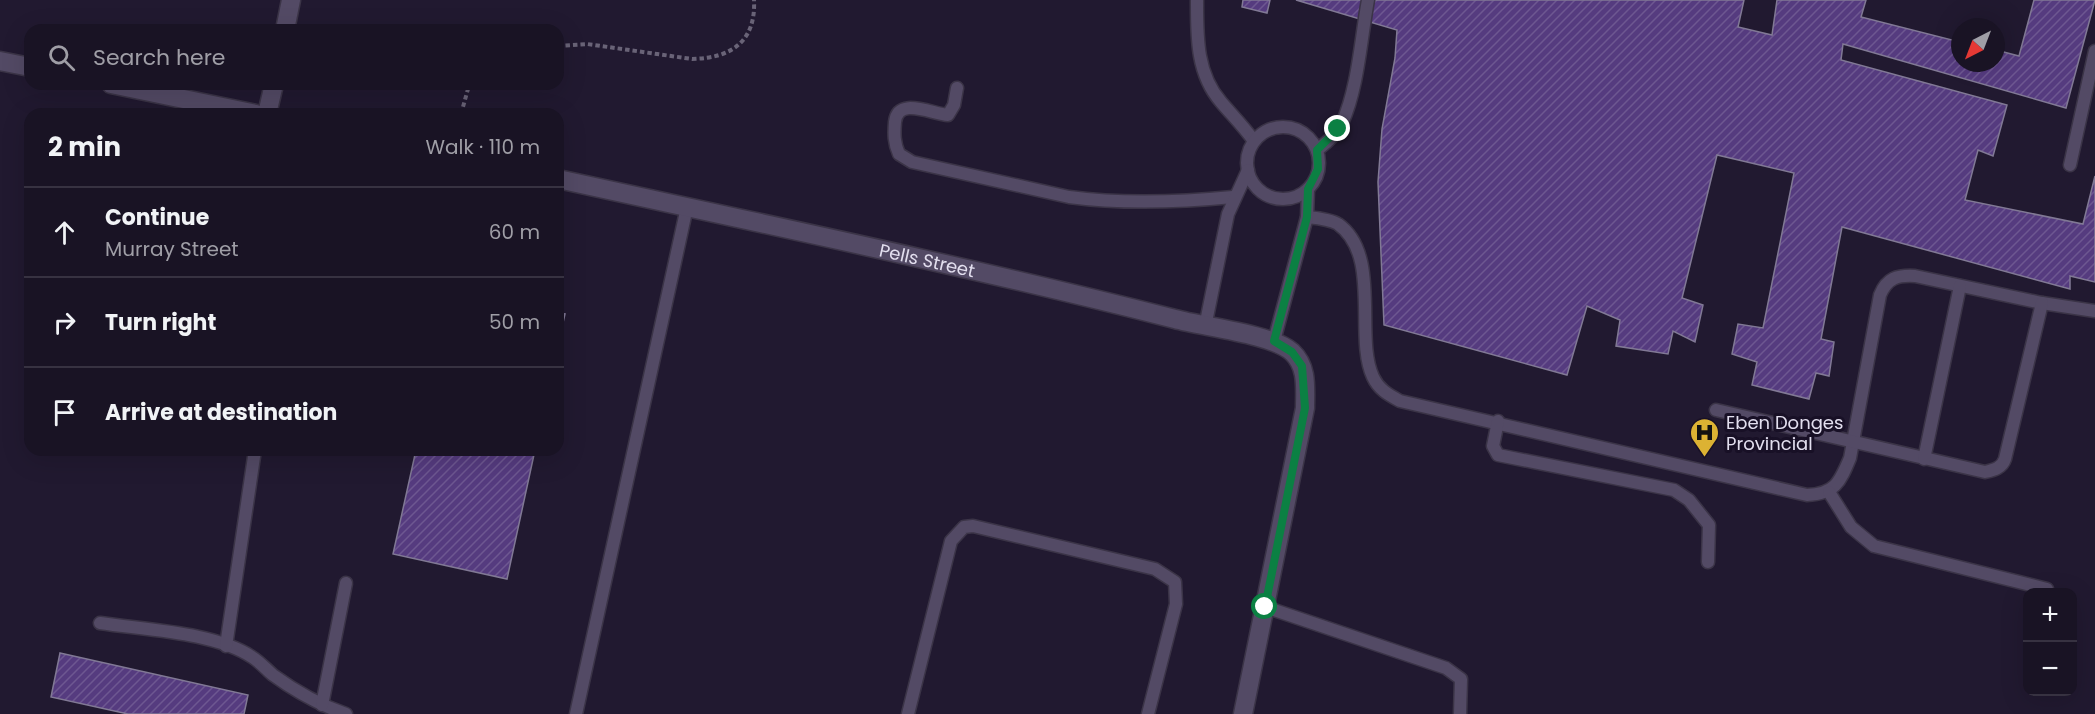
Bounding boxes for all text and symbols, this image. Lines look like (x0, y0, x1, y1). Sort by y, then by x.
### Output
north arrow (1951, 18, 2005, 72)
search box (24, 24, 564, 90)
icon: search (45, 41, 78, 74)
text: Search here (93, 42, 226, 73)
route end (1324, 115, 1350, 141)
text: 2 min (48, 129, 121, 165)
text: Walk · 110 m (426, 133, 540, 161)
text: Continue (105, 202, 209, 233)
icon: ahead (48, 216, 81, 249)
text: 60 m (489, 218, 540, 246)
text: Murray Street (105, 235, 239, 263)
street label: Pells Street (877, 237, 978, 283)
icon: right (48, 306, 81, 339)
text: Turn right (105, 307, 216, 338)
text: 50 m (489, 308, 540, 336)
icon: arrive (48, 396, 81, 429)
text: Arrive at destination (105, 397, 337, 428)
place label: Eben Donges Provincial (1726, 410, 1843, 456)
hospital icon: Eben Donges Provincial (1689, 416, 1721, 458)
map controls (2023, 588, 2077, 696)
button: + (2023, 588, 2077, 642)
route start (1251, 593, 1277, 619)
button: − (2023, 642, 2077, 696)

